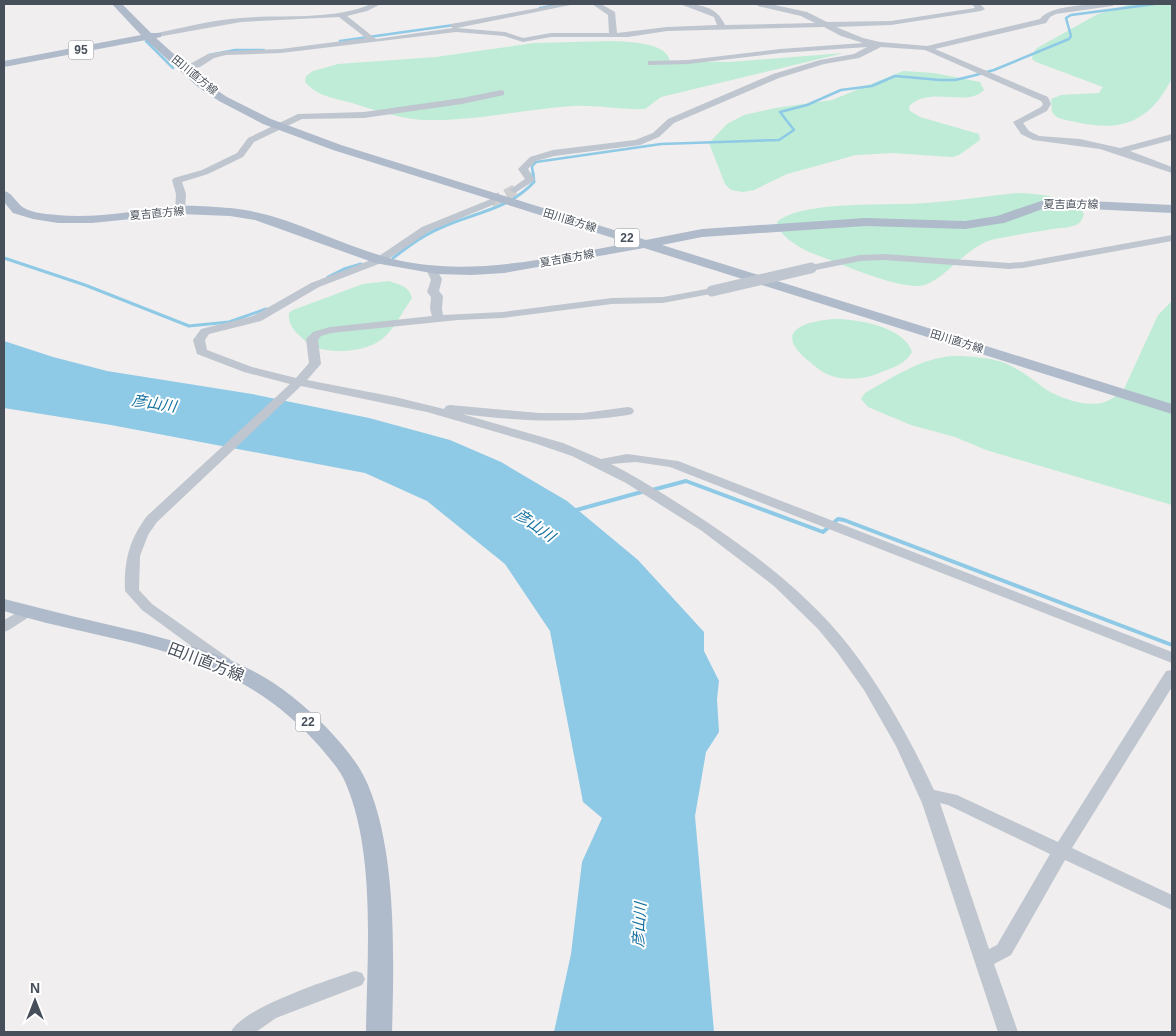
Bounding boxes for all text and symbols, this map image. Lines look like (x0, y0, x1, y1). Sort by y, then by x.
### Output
road number: 95 (68, 40, 94, 60)
street label: 田川直方線 (170, 53, 220, 97)
street label: 夏吉直方線 (1044, 198, 1099, 210)
street label: 夏吉直方線 (129, 205, 185, 221)
street label: 田川直方線 (542, 206, 598, 234)
road number: 22 (614, 228, 640, 248)
street label: 夏吉直方線 (539, 247, 595, 269)
street label: 田川直方線 (929, 327, 985, 355)
water label: 彦山川 (130, 391, 180, 415)
water label: 彦山川 (512, 505, 560, 546)
street label: 田川直方線 (166, 640, 246, 684)
road number: 22 (296, 712, 320, 732)
water label: 彦山川 (629, 900, 649, 948)
north arrow (10, 976, 60, 1026)
text: N (30, 980, 40, 996)

